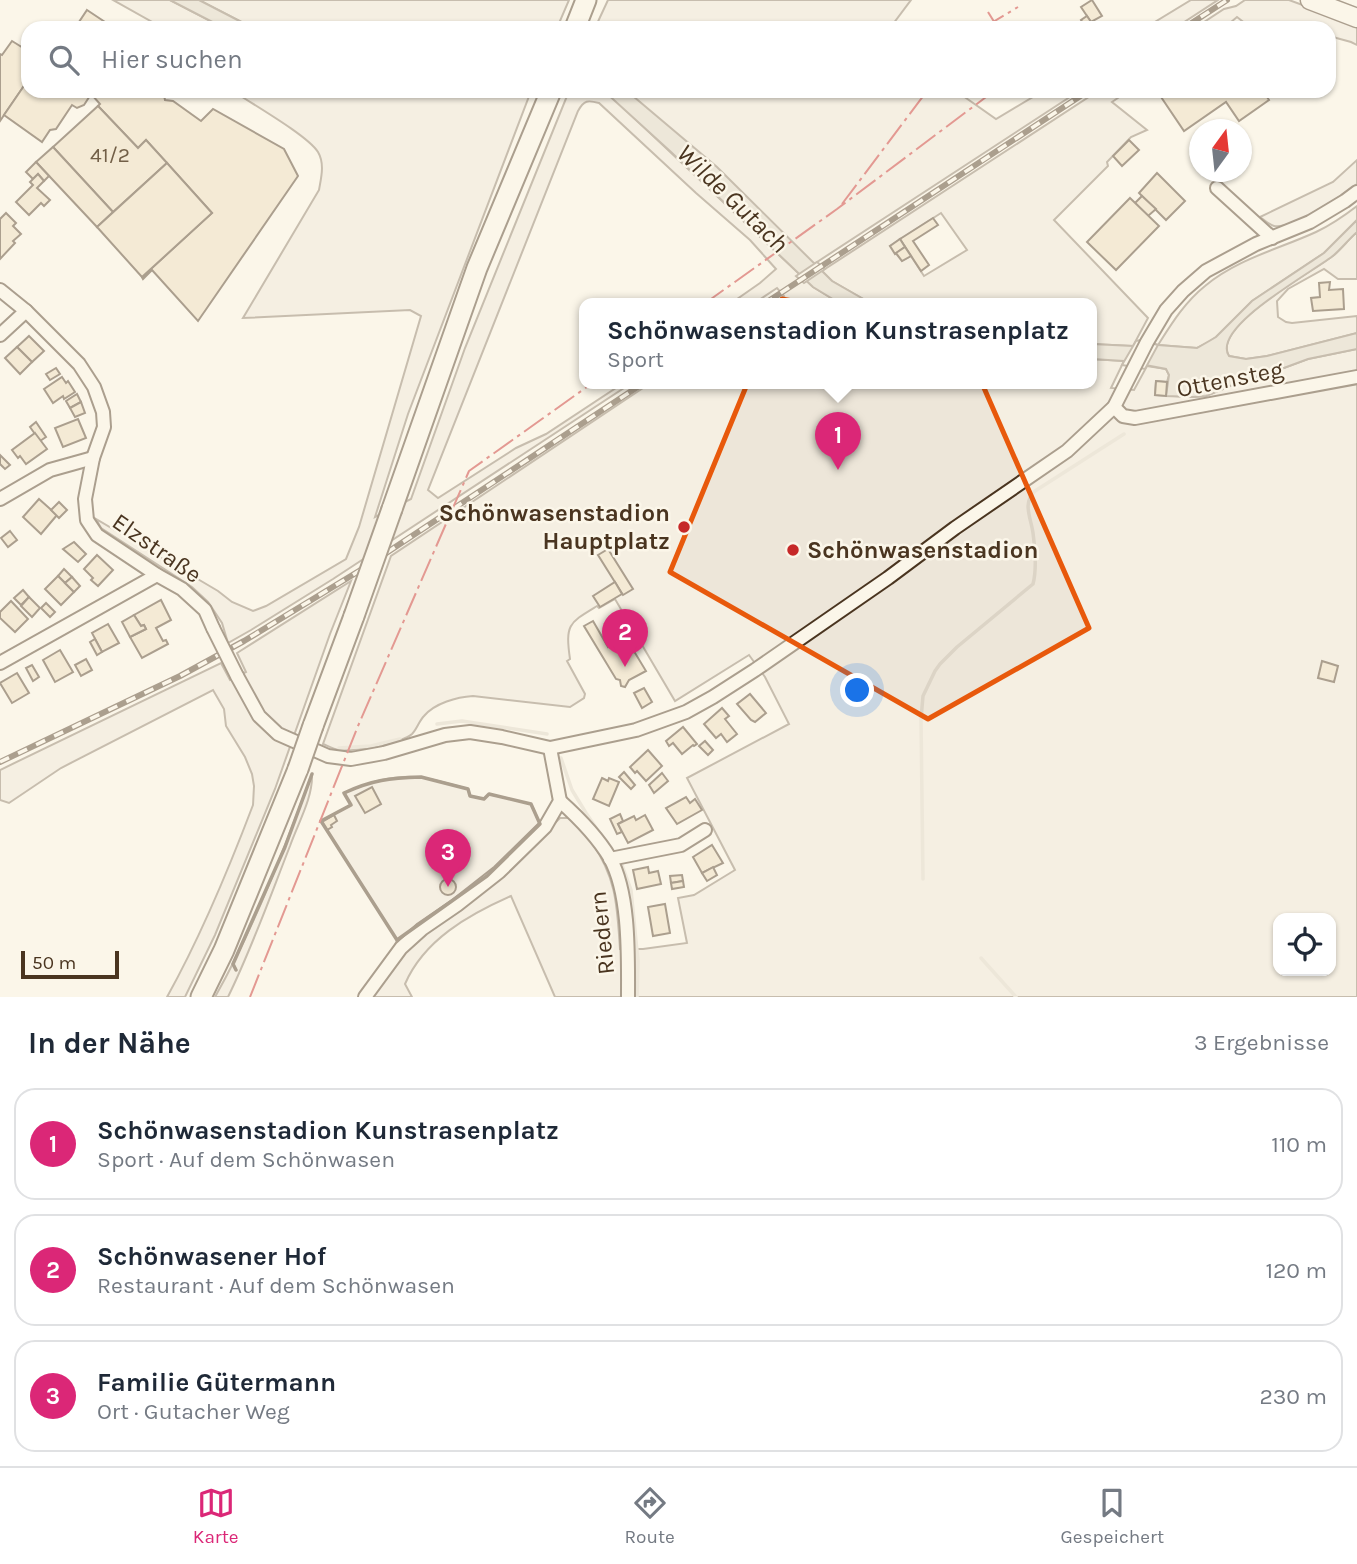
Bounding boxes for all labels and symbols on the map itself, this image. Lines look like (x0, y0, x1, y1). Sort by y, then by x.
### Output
north arrow (1189, 119, 1252, 182)
water label: Wilde Gutach (670, 137, 795, 259)
house number: 41/2 (90, 143, 130, 167)
street label: Ottensteg (1174, 355, 1286, 403)
pin: 1 (815, 412, 861, 470)
place label: Schönwasenstadion Hauptplatz (439, 499, 670, 555)
street label: Elzstraße (107, 507, 207, 589)
marker: Schönwasenstadion Hauptplatz (676, 519, 692, 535)
place label: Schönwasenstadion (807, 536, 1038, 564)
marker: Schönwasenstadion (785, 542, 801, 558)
pin: 2 (602, 609, 648, 667)
your location (840, 673, 874, 707)
pin: 3 (425, 829, 471, 887)
street label: Riedern (584, 890, 620, 976)
scale bar (21, 948, 119, 980)

